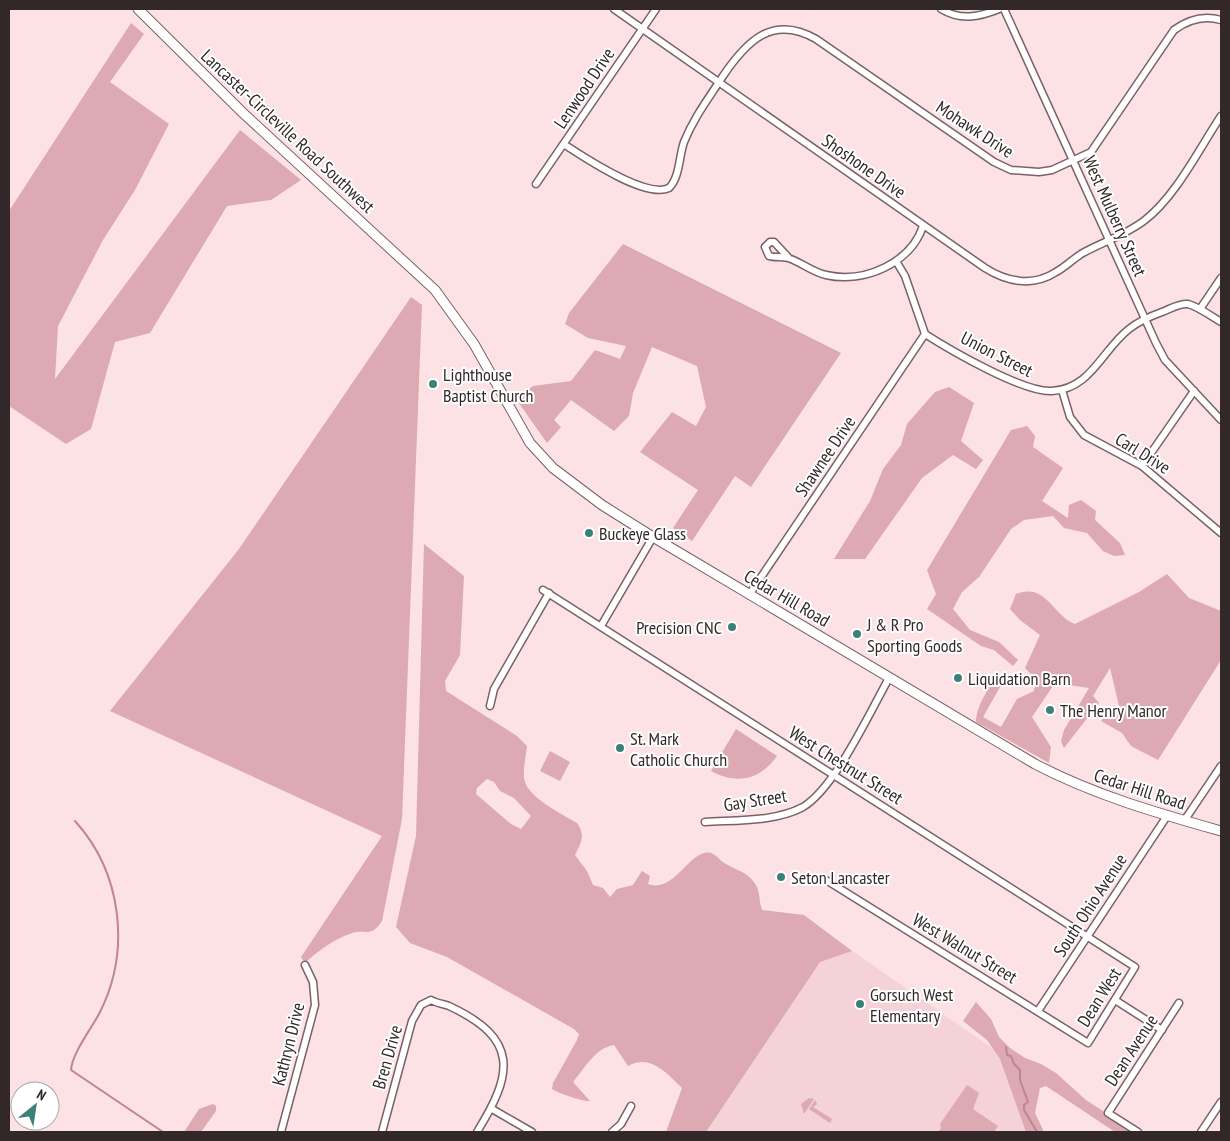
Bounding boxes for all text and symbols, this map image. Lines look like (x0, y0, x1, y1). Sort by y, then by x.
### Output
street label: Lenwood Drive (549, 43, 619, 133)
street label: Lancaster-Circleville Road Southwest (196, 44, 380, 218)
street label: Mohawk Drive (932, 95, 1018, 163)
street label: Shoshone Drive (818, 129, 910, 203)
street label: West Mulberry Street (1078, 152, 1152, 280)
street label: Union Street (957, 326, 1037, 382)
place label: Lighthouse Baptist Church (443, 363, 533, 407)
marker: Lighthouse Baptist Church (427, 378, 439, 390)
street label: Shawnee Drive (790, 411, 860, 501)
street label: Carl Drive (1111, 427, 1175, 479)
place label: Buckeye Glass (599, 522, 686, 545)
marker: Buckeye Glass (583, 527, 595, 539)
street label: Cedar Hill Road (740, 564, 834, 632)
place label: J & R Pro Sporting Goods (866, 613, 962, 657)
place label: Precision CNC (636, 616, 722, 639)
marker: Precision CNC (726, 621, 738, 633)
marker: J & R Pro Sporting Goods (851, 628, 863, 640)
place label: Liquidation Barn (968, 667, 1071, 690)
marker: Liquidation Barn (952, 672, 964, 684)
place label: The Henry Manor (1060, 699, 1167, 722)
marker: The Henry Manor (1044, 704, 1056, 716)
street label: West Chestnut Street (785, 721, 907, 809)
place label: St. Mark Catholic Church (630, 727, 727, 771)
marker: St. Mark Catholic Church (614, 742, 626, 754)
street label: Cedar Hill Road (1091, 763, 1189, 815)
street label: Gay Street (722, 784, 788, 816)
street label: South Ohio Avenue (1048, 849, 1132, 961)
place label: Seton Lancaster (791, 866, 890, 889)
marker: Seton Lancaster (775, 871, 787, 883)
street label: West Walnut Street (908, 908, 1022, 988)
street label: Dean West (1072, 963, 1126, 1031)
place label: Gorsuch West Elementary (870, 983, 953, 1027)
marker: Gorsuch West Elementary (854, 998, 866, 1010)
street label: Kathryn Drive (267, 1000, 309, 1088)
street label: Dean Avenue (1099, 1010, 1163, 1090)
street label: Bren Drive (367, 1022, 407, 1092)
north arrow (10, 1081, 60, 1131)
text: N (34, 1085, 49, 1104)

